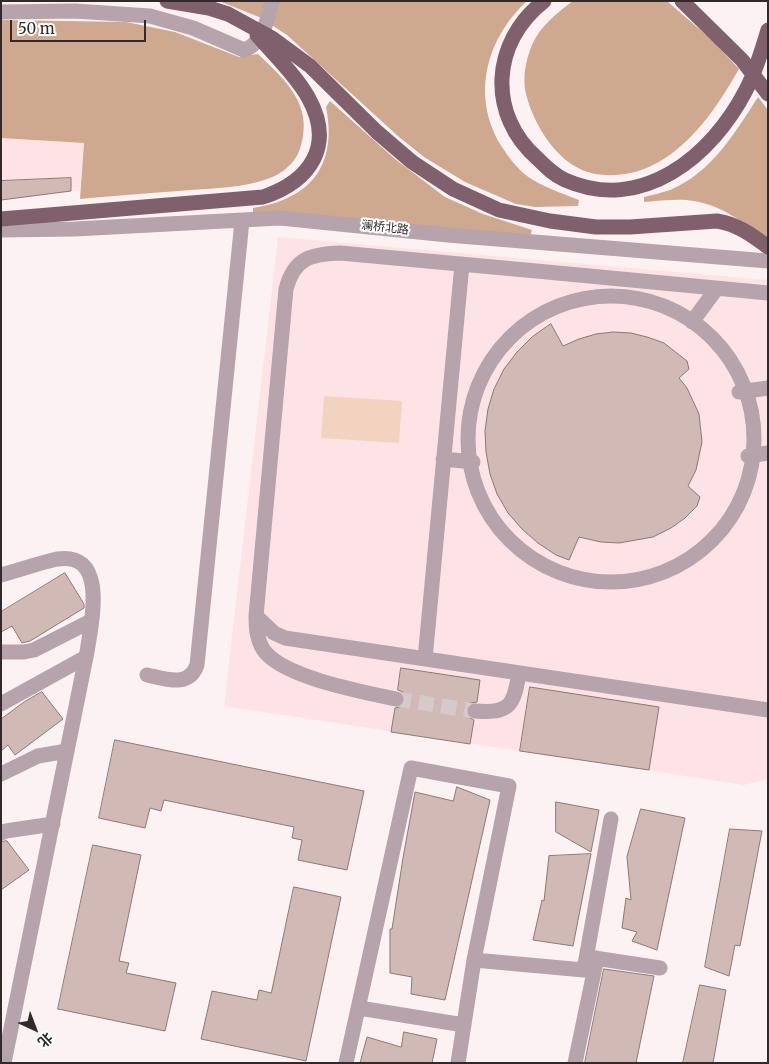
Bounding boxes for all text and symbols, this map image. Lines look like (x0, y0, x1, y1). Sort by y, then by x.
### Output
scale bar (12, 10, 149, 42)
text: 50 m (18, 19, 55, 38)
street label: 澜桥北路 (360, 218, 410, 238)
north arrow (10, 1004, 60, 1054)
text: 北 (34, 1029, 56, 1051)

